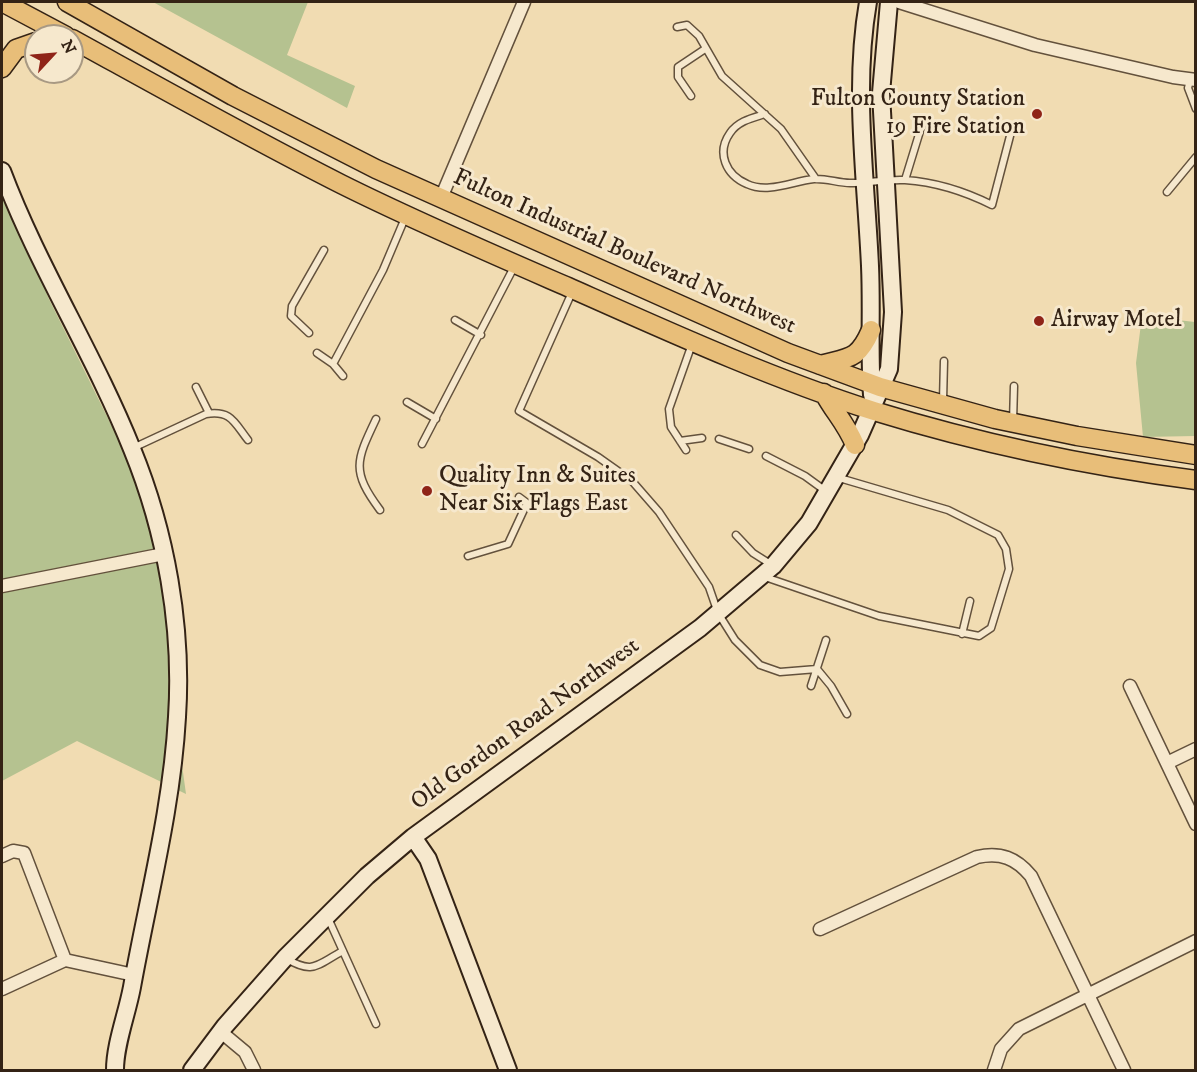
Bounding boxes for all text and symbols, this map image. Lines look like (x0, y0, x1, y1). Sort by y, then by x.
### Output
north arrow (24, 24, 84, 84)
text: N (57, 37, 80, 57)
place label: Fulton County Station 19 Fire Station (811, 86, 1025, 142)
marker: Fulton County Station 19 Fire Station (1030, 107, 1044, 121)
street label: Fulton Industrial Boulevard Northwest (448, 164, 800, 342)
place label: Airway Motel (1051, 307, 1182, 335)
marker: Airway Motel (1032, 314, 1046, 328)
place label: Quality Inn & Suites Near Six Flags East (439, 463, 636, 519)
marker: Quality Inn & Suites Near Six Flags East (420, 484, 434, 498)
street label: Old Gordon Road Northwest (406, 632, 646, 818)

